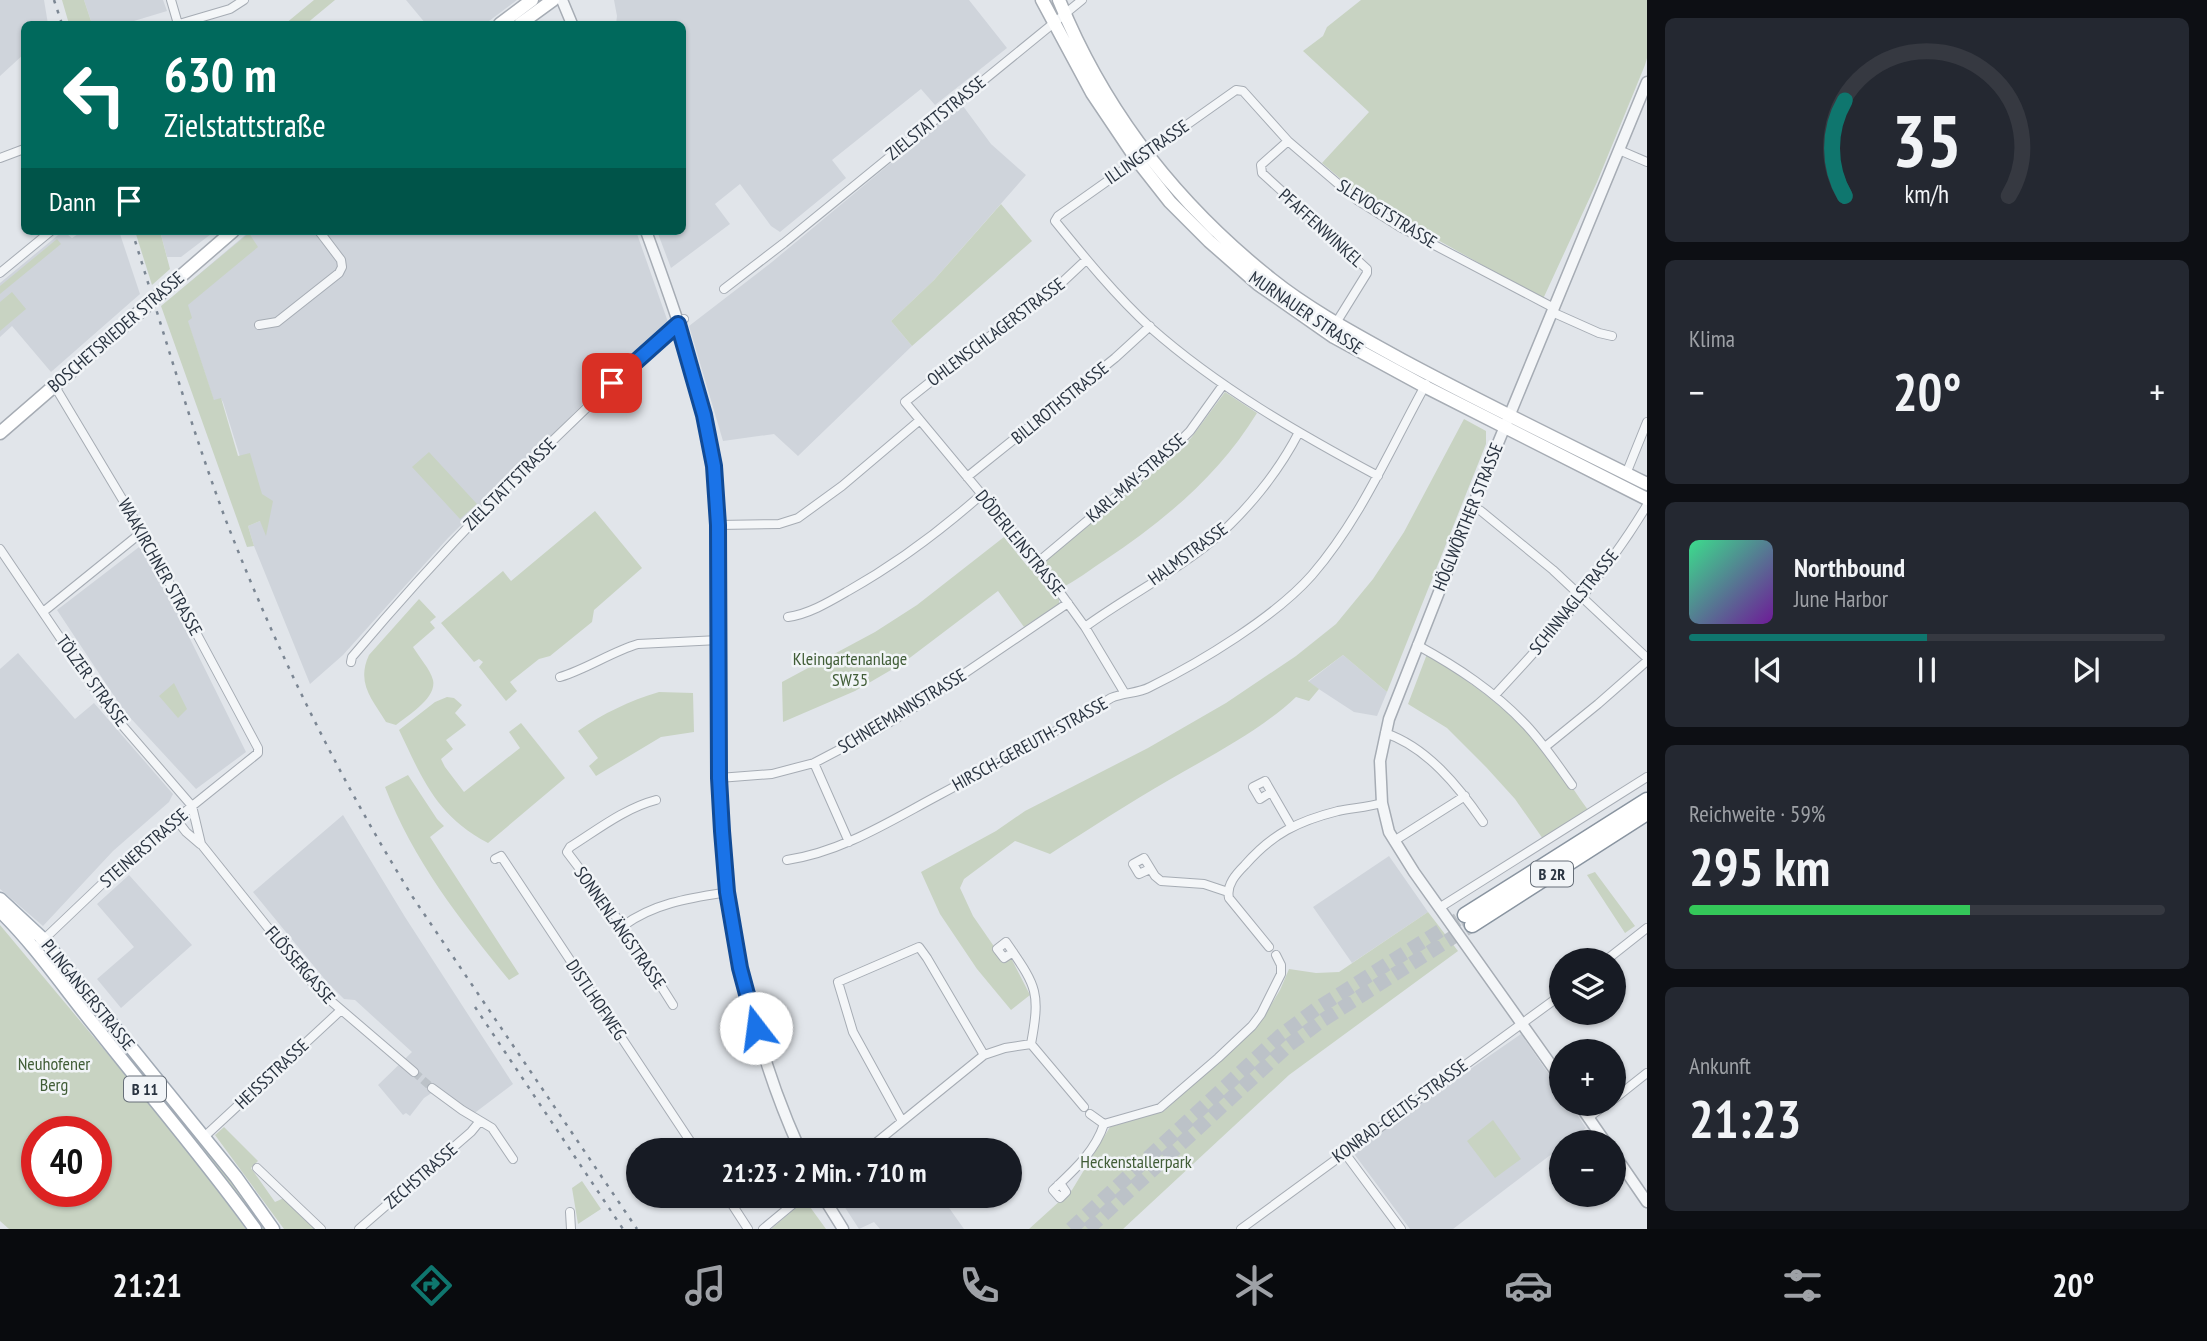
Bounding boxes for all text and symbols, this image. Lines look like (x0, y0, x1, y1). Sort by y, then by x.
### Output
text: 630 m (164, 42, 277, 106)
icon: left (49, 49, 140, 140)
street label: ZIELSTATTSTRASSE (881, 70, 990, 165)
text: 35 (1892, 92, 1962, 186)
text: Zielstattstraße (164, 104, 326, 146)
street label: ILLINGSTRASSE (1100, 114, 1193, 189)
street label: SLEVOGTSTRASSE (1333, 174, 1441, 253)
text: km/h (1905, 178, 1949, 210)
icon: arrive (110, 182, 148, 220)
street label: PFAFFENWINKEL (1274, 183, 1369, 272)
text: Dann (49, 185, 96, 218)
street label: BOSCHETSRIEDER STRASSE (43, 266, 189, 397)
street label: MURNAUER STRASSE (1245, 266, 1368, 359)
street label: OHLENSCHLAGERSTRASSE (922, 272, 1069, 391)
text: Klima (1689, 324, 1735, 353)
pin (582, 353, 642, 413)
street label: BILLROTHSTRASSE (1006, 356, 1113, 449)
text: 20° (1893, 358, 1961, 425)
icon: arrive (593, 364, 631, 402)
text: − (1689, 367, 1705, 416)
text: + (2149, 367, 2165, 416)
street label: KARL-MAY-STRASSE (1081, 428, 1190, 527)
street label: ZIELSTATTSTRASSE (459, 433, 561, 535)
street label: HÖGLWÖRTHER STRASSE (1427, 439, 1508, 594)
street label: DÖDERLEINSTRASSE (971, 485, 1070, 600)
street label: WAAKIRCHNER STRASSE (113, 494, 208, 639)
street label: HALMSTRASSE (1143, 517, 1232, 590)
street label: SCHINNAGLSTRASSE (1524, 544, 1623, 659)
text: Northbound (1794, 551, 1905, 584)
text: June Harbor (1794, 584, 1888, 613)
street label: TÖLZER STRASSE (51, 630, 133, 731)
park label: Kleingartenanlage SW35 (793, 647, 907, 691)
icon: previous (1749, 651, 1787, 689)
icon: pause (1908, 651, 1946, 689)
icon: next (2067, 651, 2105, 689)
street label: SCHNEEMANNSTRASSE (833, 663, 970, 758)
street label: HIRSCH-GEREUTH-STRASSE (948, 691, 1112, 796)
text: Reichweite · 59% (1689, 799, 1825, 828)
street label: STEINERSTRASSE (95, 803, 192, 892)
text: 295 km (1689, 833, 1830, 900)
street label: SONNENLÄNGSTRASSE (570, 862, 671, 994)
road number: B 2R (1531, 862, 1573, 887)
street label: FLÖSSERGASSE (260, 921, 340, 1008)
street label: PLINGANSERSTRASSE (37, 935, 140, 1055)
map controls (1549, 948, 1626, 1207)
button: layers (1549, 948, 1626, 1025)
street label: DISTLHOFWEG (561, 955, 632, 1045)
position arrow (719, 991, 793, 1065)
street label: HEISSSTRASSE (230, 1034, 313, 1114)
button: + (1549, 1039, 1626, 1116)
text: Ankunft (1689, 1051, 1751, 1080)
park label: Neuhofener Berg (18, 1052, 90, 1096)
street label: KONRAD-CELTIS-STRASSE (1327, 1054, 1472, 1167)
road number: B 11 (124, 1077, 166, 1102)
text: 21:23 (1689, 1085, 1801, 1152)
speed limit sign: 40 (21, 1116, 112, 1207)
button: − (1549, 1130, 1626, 1207)
street label: ZECHSTRASSE (379, 1138, 462, 1214)
park label: Heckenstallerpark (1080, 1150, 1192, 1173)
text: 21:23 · 2 Min. · 710 m (722, 1156, 926, 1189)
icon: directions (407, 1261, 456, 1310)
icon: music (681, 1261, 730, 1310)
icon: phone (955, 1261, 1004, 1310)
icon: climate (1230, 1261, 1279, 1310)
icon: car (1504, 1261, 1553, 1310)
icon: filters (1778, 1261, 1827, 1310)
text: 21:21 (113, 1264, 182, 1306)
text: 20° (2052, 1264, 2094, 1306)

